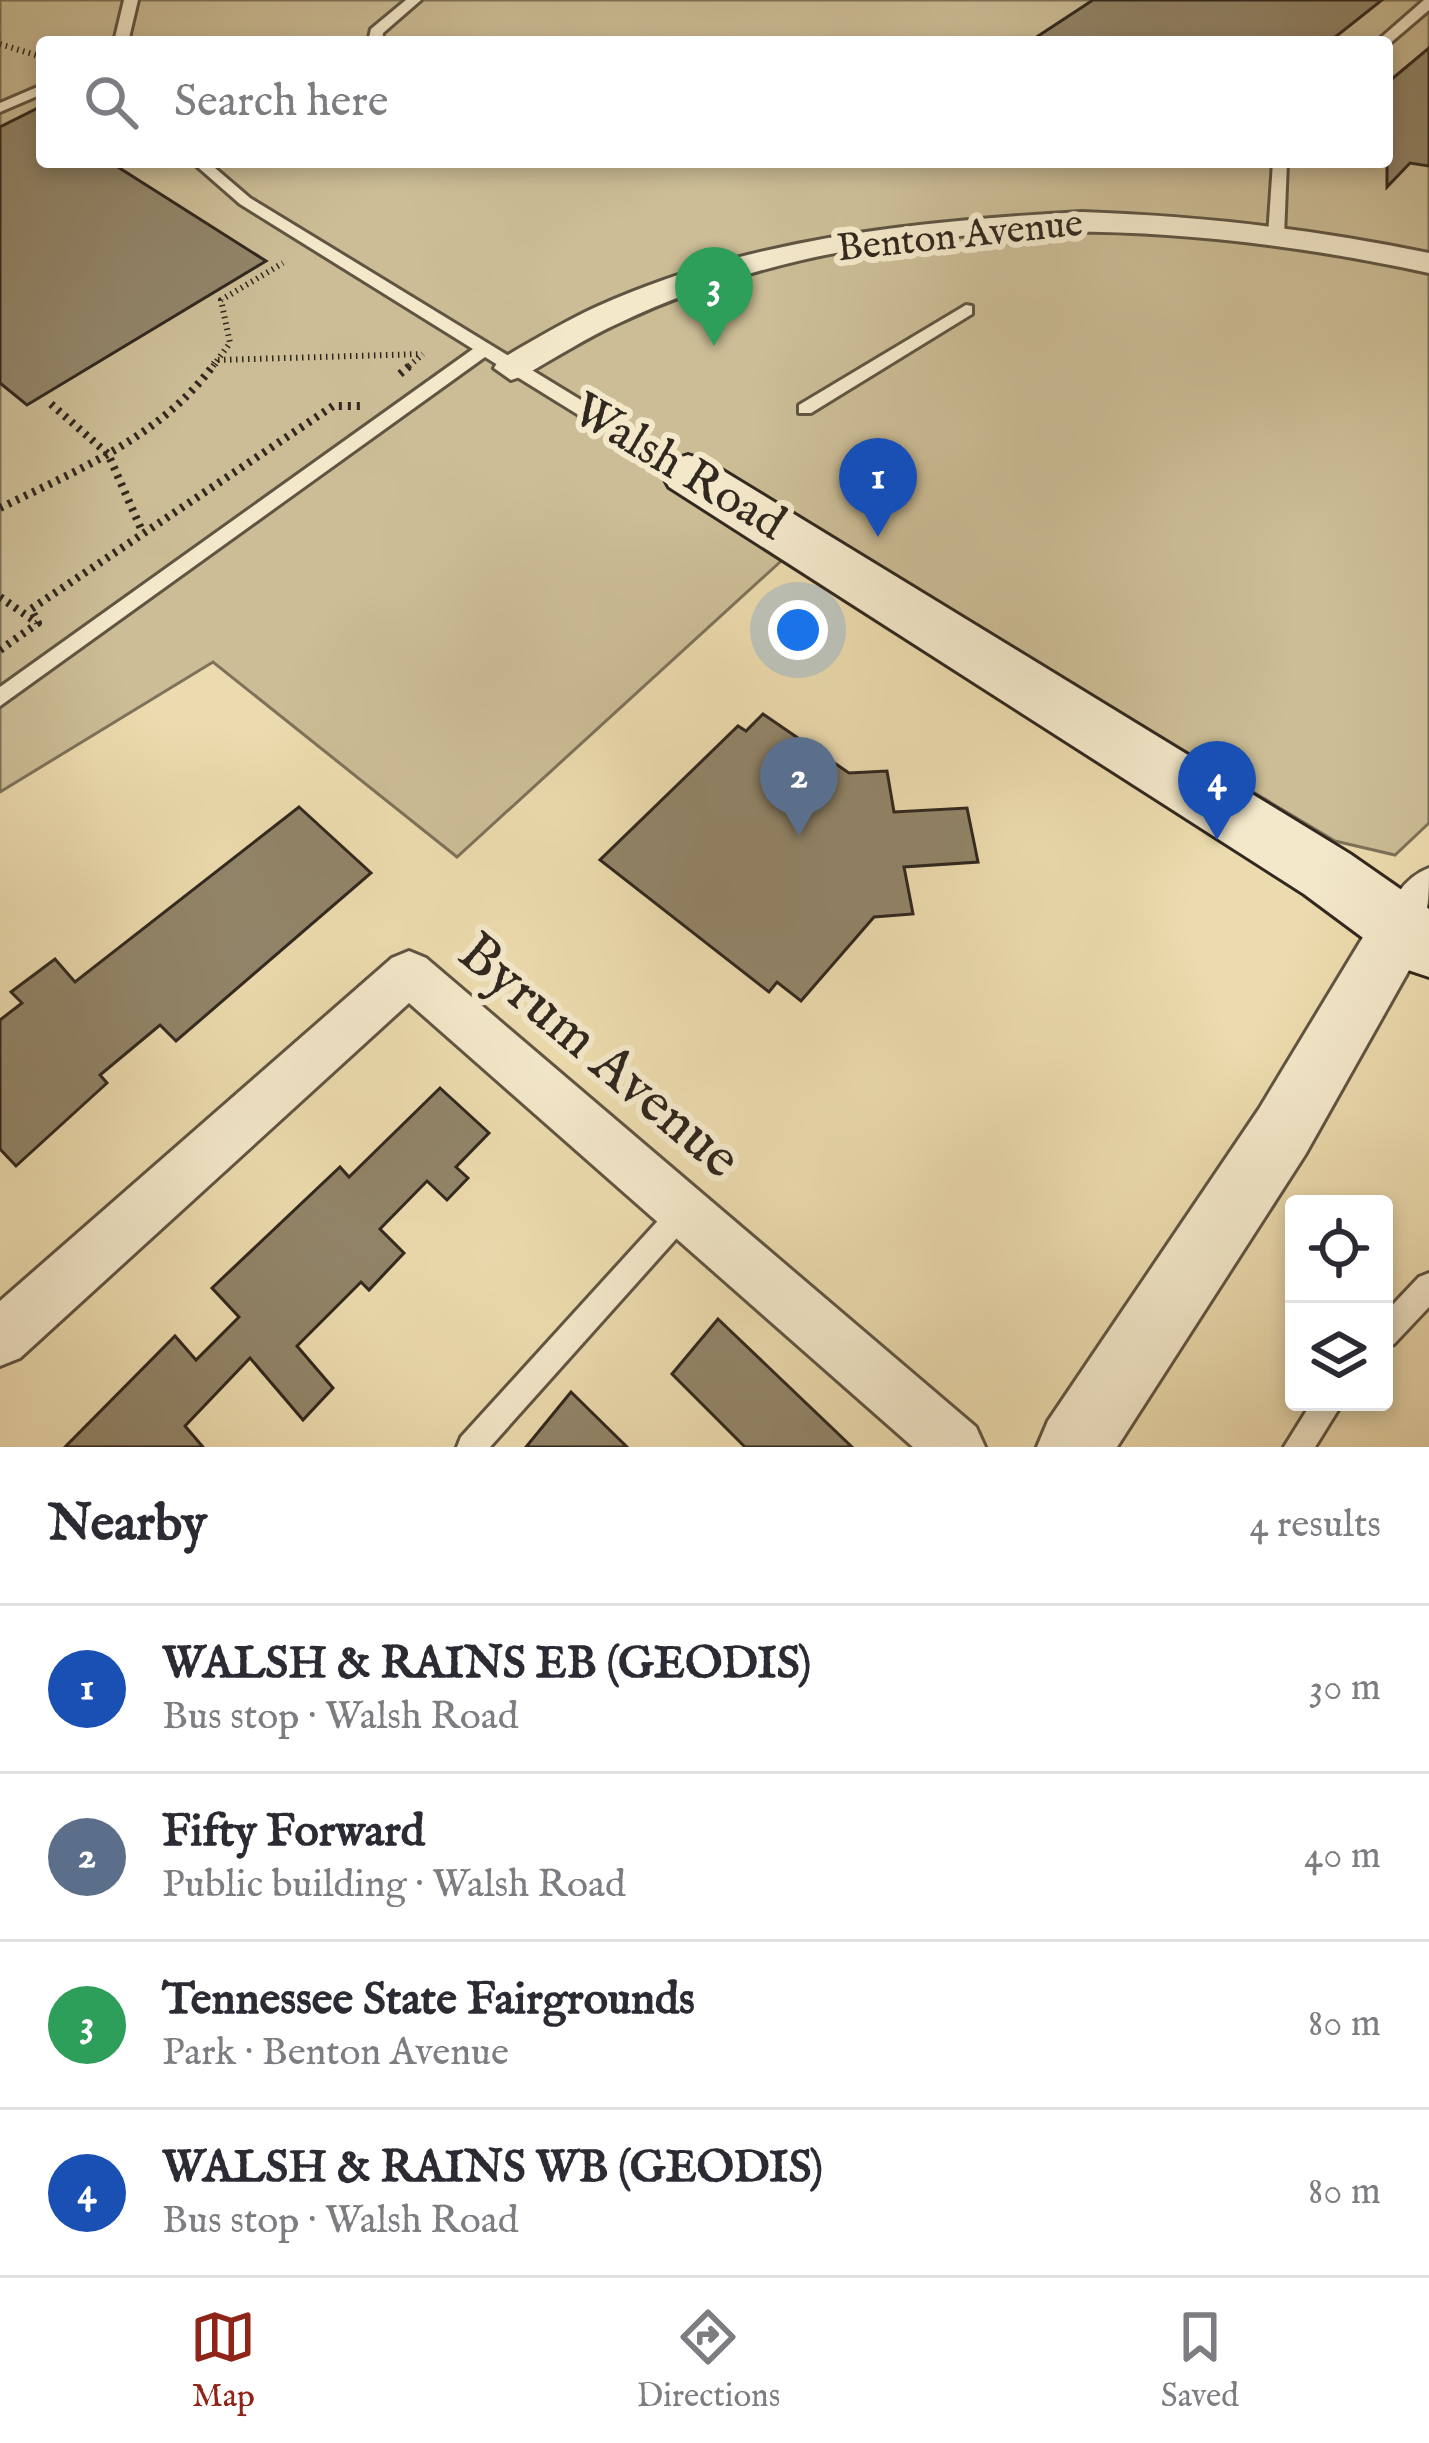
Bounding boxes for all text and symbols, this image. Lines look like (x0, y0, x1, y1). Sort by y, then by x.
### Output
search box (36, 36, 1393, 168)
icon: search (78, 69, 144, 135)
text: Search here (174, 74, 388, 131)
street label: Benton Avenue (835, 200, 1085, 274)
pin: 3 (675, 247, 753, 346)
street label: Walsh Road (561, 381, 796, 555)
pin: 1 (839, 438, 917, 537)
your location (768, 600, 828, 660)
pin: 2 (760, 737, 838, 836)
pin: 4 (1178, 741, 1256, 840)
street label: Byrum Avenue (442, 918, 754, 1196)
map controls (1285, 1195, 1393, 1411)
button: locate (1285, 1195, 1393, 1303)
button: layers (1285, 1303, 1393, 1411)
text: Nearby (48, 1493, 207, 1558)
text: 4 results (1249, 1501, 1381, 1550)
text: WALSH & RAINS EB (GEODIS) (162, 1636, 811, 1693)
text: 1 (80, 1664, 94, 1713)
text: 30 m (1309, 1664, 1381, 1713)
text: Bus stop · Walsh Road (162, 1693, 518, 1742)
text: Fifty Forward (162, 1804, 425, 1861)
text: 2 (78, 1832, 96, 1881)
text: 40 m (1304, 1832, 1381, 1881)
text: Public building · Walsh Road (162, 1861, 626, 1910)
text: Tennessee State Fairgrounds (162, 1972, 695, 2029)
text: 3 (80, 2000, 94, 2049)
text: 80 m (1308, 2000, 1381, 2049)
text: Park · Benton Avenue (162, 2029, 509, 2078)
text: WALSH & RAINS WB (GEODIS) (162, 2140, 823, 2197)
text: 4 (77, 2168, 97, 2217)
text: 80 m (1308, 2168, 1381, 2217)
text: Bus stop · Walsh Road (162, 2197, 518, 2246)
tab: Map (190, 2304, 256, 2418)
tab: Directions (637, 2304, 780, 2418)
tab: Saved (1161, 2304, 1239, 2418)

